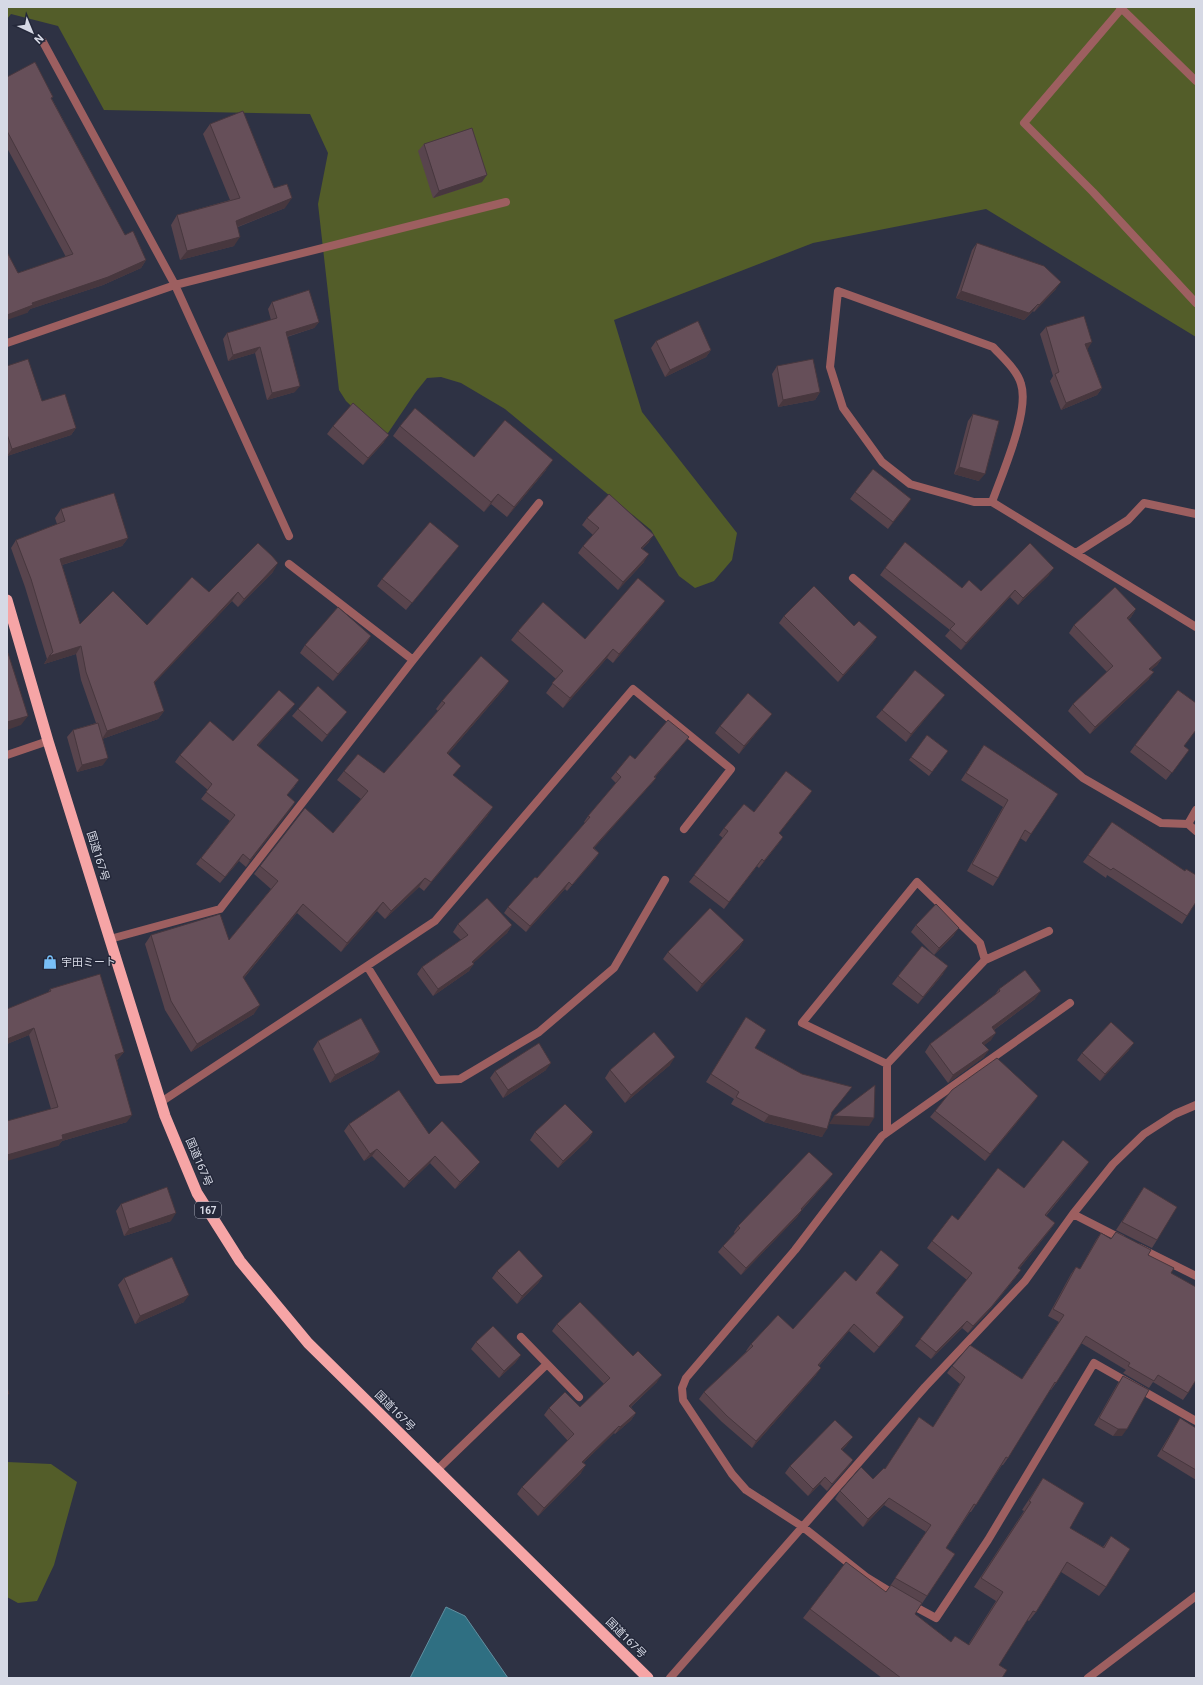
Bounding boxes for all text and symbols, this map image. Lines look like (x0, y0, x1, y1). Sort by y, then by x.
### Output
north arrow (12, 12, 52, 52)
text: N (31, 31, 46, 46)
street label: 国道167号 (84, 829, 112, 883)
shop icon: 宇田ミート (42, 954, 58, 970)
place label: 宇田ミート (61, 956, 116, 969)
street label: 国道167号 (183, 1136, 215, 1188)
road number: 167 (195, 1202, 221, 1218)
street label: 国道167号 (372, 1388, 418, 1434)
street label: 国道167号 (603, 1615, 649, 1661)

